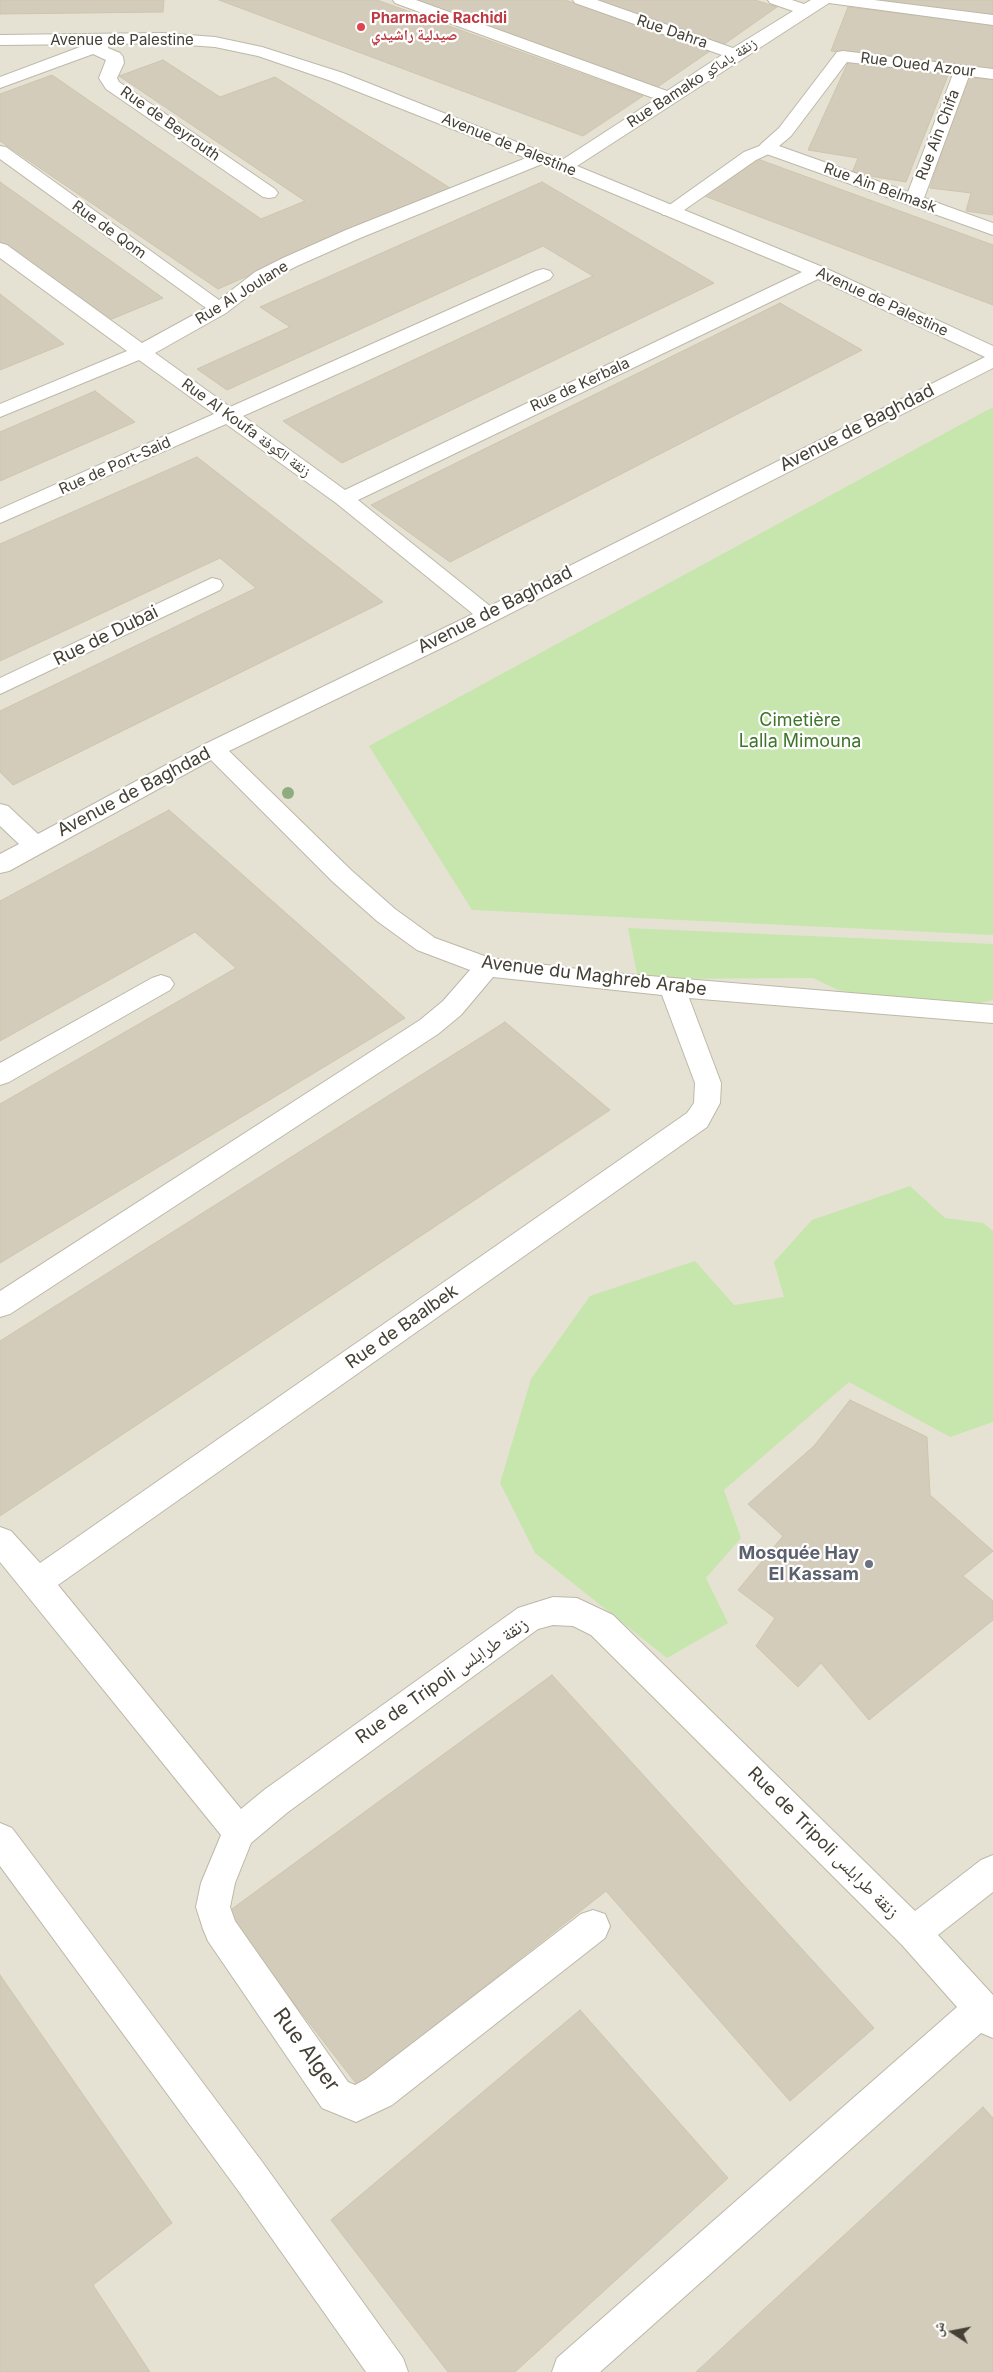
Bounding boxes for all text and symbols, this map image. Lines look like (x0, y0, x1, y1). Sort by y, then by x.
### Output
place label: Pharmacie Rachidi صيدلية راشيدي (371, 9, 507, 44)
street label: Rue Dahra (634, 11, 710, 53)
marker: Pharmacie Rachidi صيدلية راشيدي (355, 21, 367, 33)
street label: Avenue de Palestine (50, 31, 194, 49)
street label: Rue Bamako زنقة باماكو (624, 34, 760, 132)
street label: Rue Oued Azour (859, 49, 977, 81)
street label: Rue de Beyrouth (117, 83, 223, 165)
street label: Rue Ain Chifa (912, 87, 964, 183)
street label: Avenue de Palestine (439, 110, 579, 180)
street label: Rue Ain Belmask (821, 159, 939, 217)
street label: Rue de Qom (68, 197, 150, 263)
street label: Rue Al Joulane (192, 257, 292, 329)
street label: Avenue de Palestine (813, 264, 951, 340)
street label: Rue de Kerbala (527, 354, 633, 416)
street label: Rue Al Koufa زنقة الكوفة (178, 375, 314, 481)
street label: Avenue de Baghdad (776, 380, 938, 476)
street label: Rue de Port-Said (56, 433, 174, 499)
street label: Avenue de Baghdad (414, 562, 576, 658)
street label: Rue de Dubai (50, 601, 162, 671)
park label: Cimetière Lalla Mimouna (739, 710, 861, 752)
street label: Avenue de Baghdad (54, 742, 214, 842)
street label: Avenue du Maghreb Arabe (480, 951, 708, 1001)
street label: Rue de Baalbek (342, 1280, 462, 1374)
place label: Mosquée Hay El Kassam (738, 1543, 859, 1586)
marker: Mosquée Hay El Kassam (863, 1558, 875, 1570)
street label: Rue de Tripoli زنقة طرابلس (352, 1613, 532, 1749)
street label: Rue de Tripoli زنقة طرابلس (743, 1763, 903, 1923)
street label: Rue Alger (267, 2003, 345, 2097)
north arrow (928, 2307, 978, 2357)
text: ش (928, 2320, 948, 2338)

